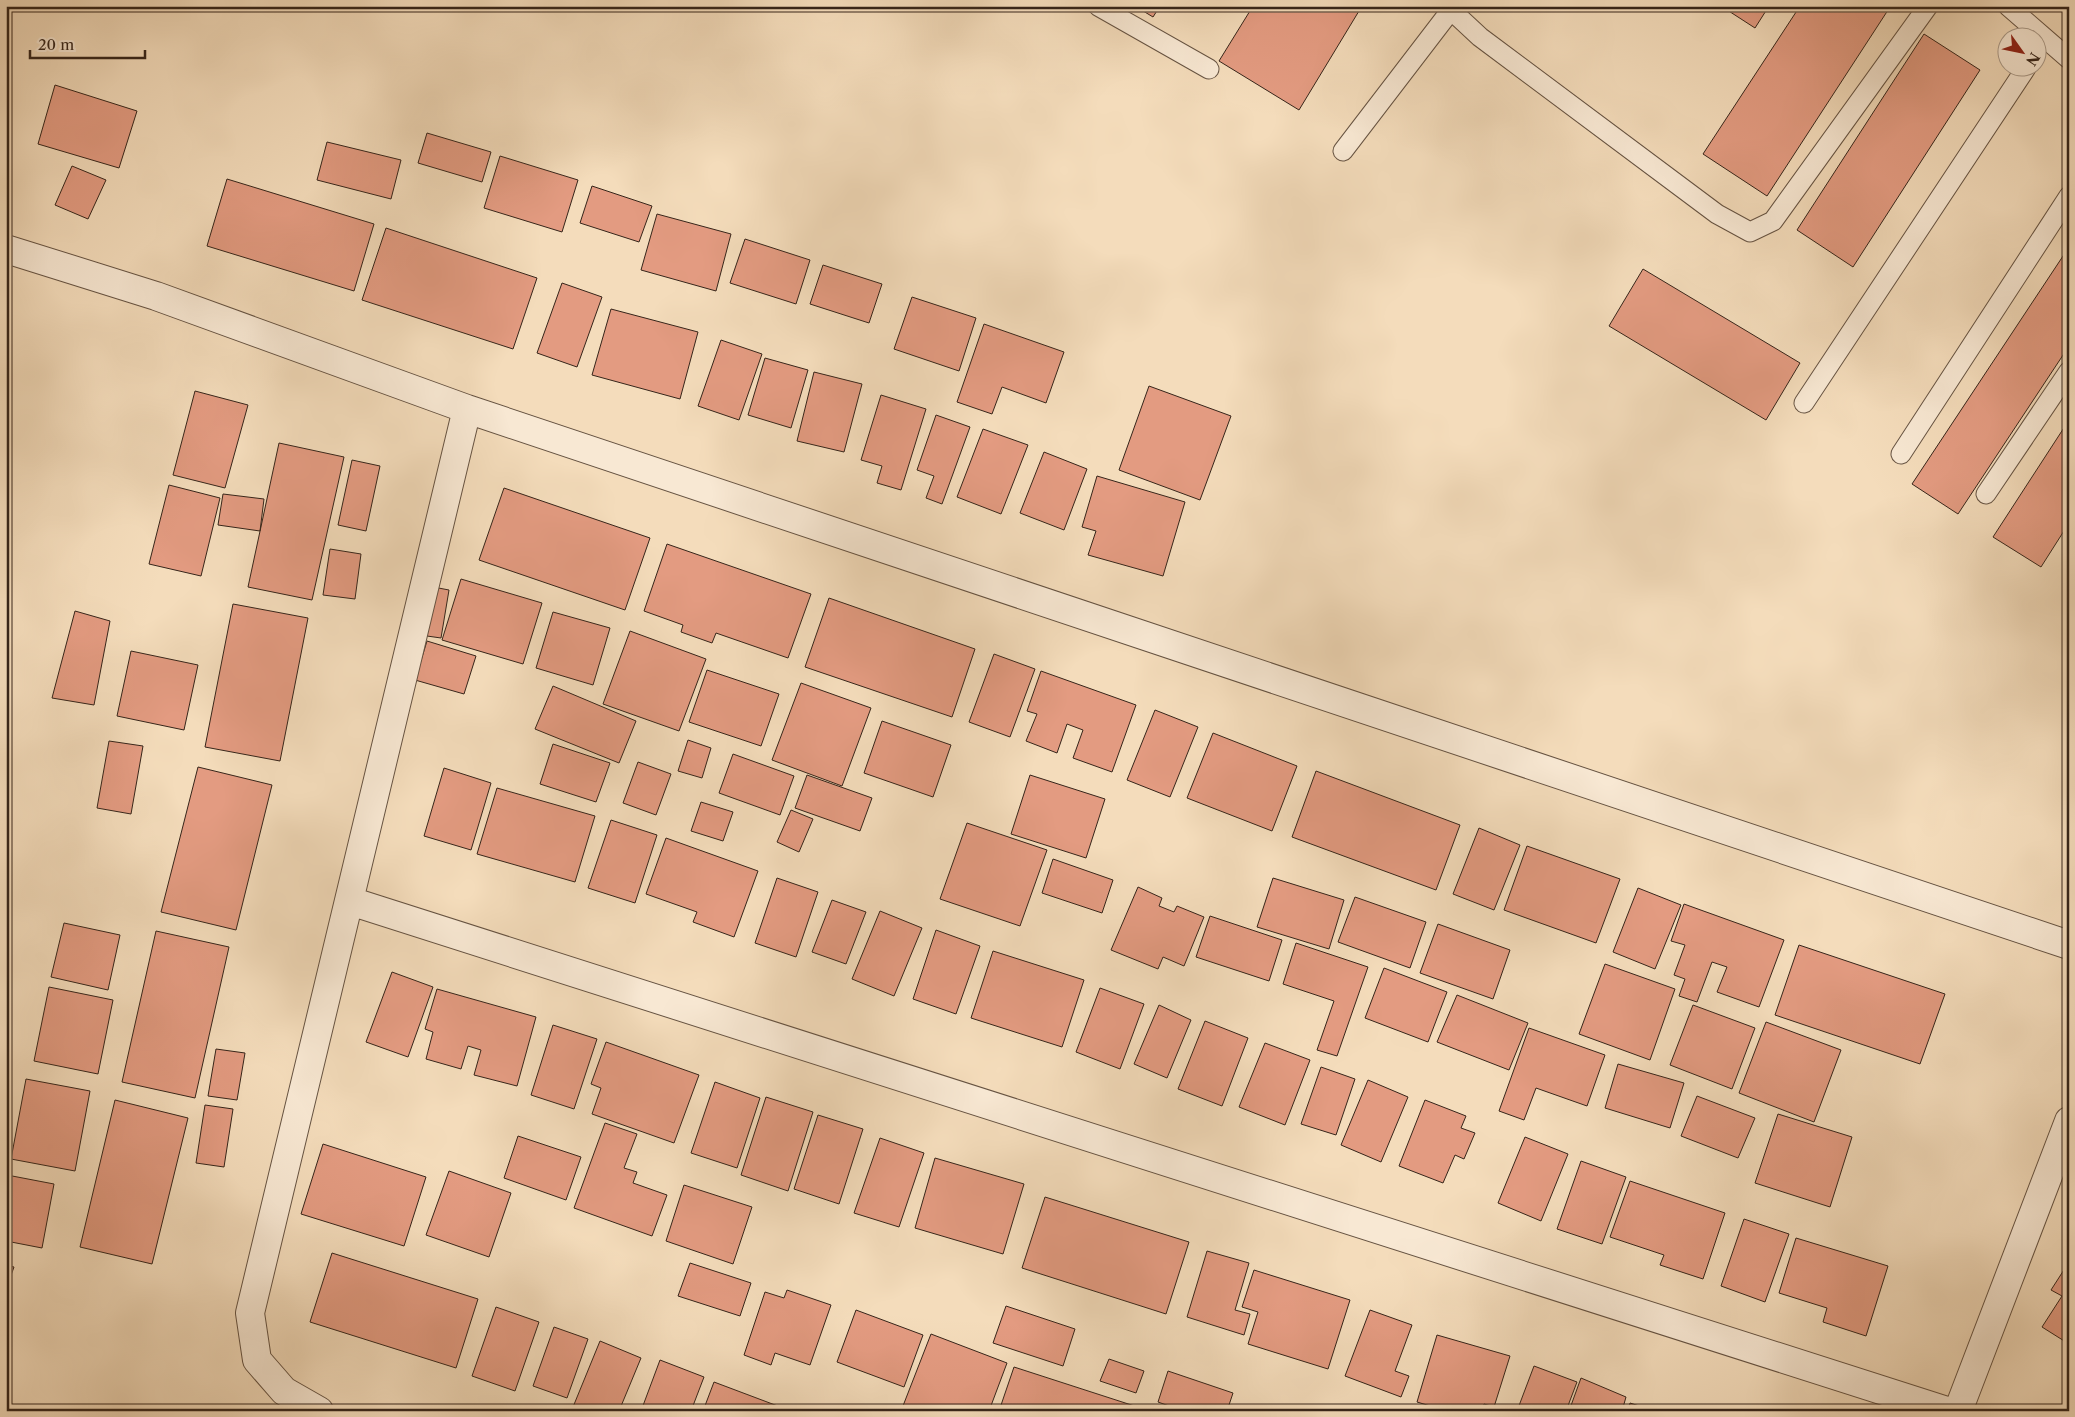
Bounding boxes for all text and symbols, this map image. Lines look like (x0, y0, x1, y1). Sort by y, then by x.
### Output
scale bar (30, 28, 145, 60)
north arrow (1998, 28, 2048, 78)
text: 20 m (38, 35, 74, 54)
text: N (2022, 49, 2044, 69)

